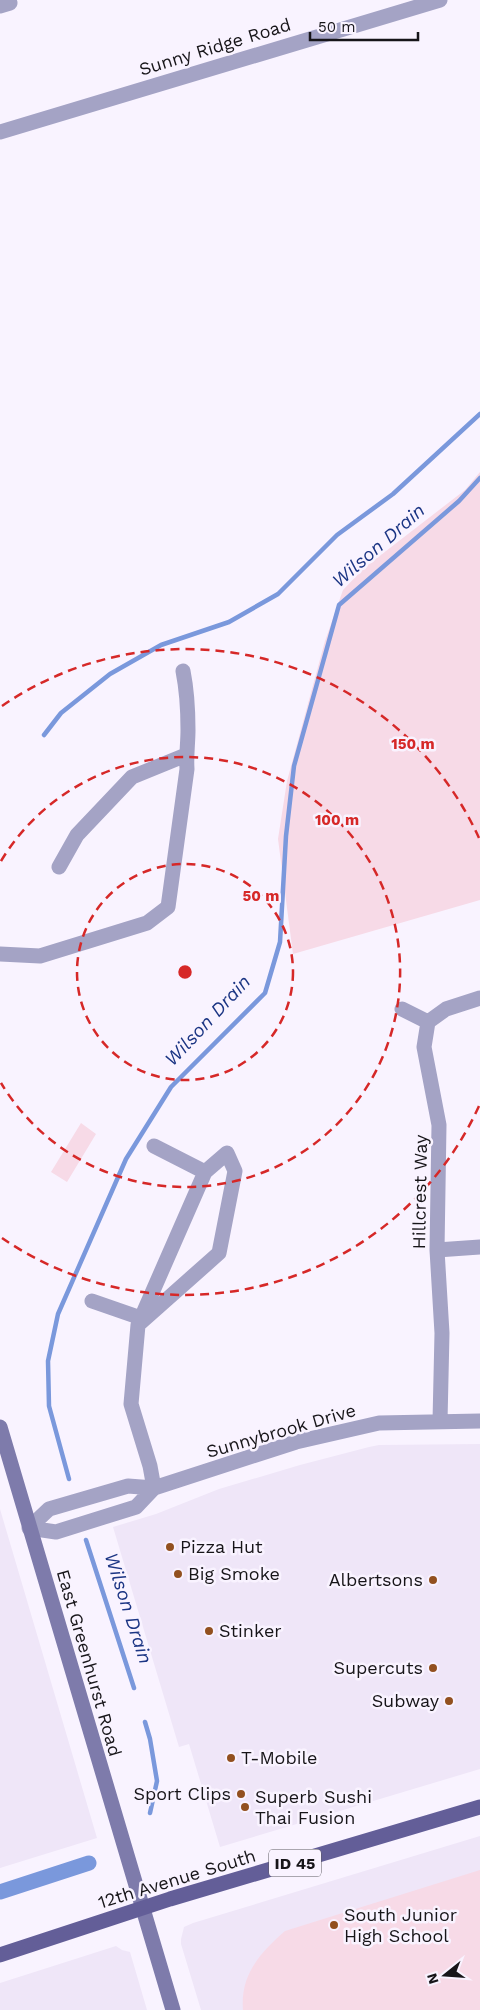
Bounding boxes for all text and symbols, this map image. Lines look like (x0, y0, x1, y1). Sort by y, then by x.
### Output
scale bar (310, 10, 418, 42)
street label: Sunny Ridge Road (136, 13, 293, 80)
text: 50 m (318, 18, 355, 36)
water label: Wilson Drain (327, 499, 429, 592)
text: 150 m (391, 735, 435, 753)
text: 100 m (315, 811, 359, 829)
text: 50 m (243, 887, 279, 905)
centre of rings (176, 963, 194, 981)
water label: Wilson Drain (160, 970, 255, 1070)
street label: Hillcrest Way (408, 1134, 431, 1250)
street label: Sunnybrook Drive (204, 1399, 358, 1462)
place label: Pizza Hut (180, 1536, 263, 1557)
marker: Pizza Hut (164, 1541, 176, 1553)
water label: Wilson Drain (100, 1550, 157, 1667)
place label: Big Smoke (188, 1563, 280, 1584)
street label: East Greenhurst Road (53, 1567, 126, 1759)
marker: Big Smoke (172, 1568, 184, 1580)
place label: Albertsons (329, 1569, 423, 1590)
marker: Albertsons (427, 1574, 439, 1586)
place label: Stinker (219, 1620, 282, 1641)
marker: Stinker (203, 1625, 215, 1637)
place label: Supercuts (334, 1657, 423, 1678)
marker: Supercuts (427, 1662, 439, 1674)
place label: Subway (372, 1690, 440, 1711)
marker: Subway (443, 1695, 455, 1707)
place label: T-Mobile (241, 1747, 317, 1768)
marker: T-Mobile (225, 1752, 237, 1764)
place label: Sport Clips (134, 1783, 231, 1804)
place label: Superb Sushi Thai Fusion (255, 1786, 372, 1828)
marker: Sport Clips (235, 1788, 247, 1800)
marker: Superb Sushi Thai Fusion (239, 1801, 251, 1813)
street label: 12th Avenue South (96, 1845, 258, 1912)
road number: ID 45 (269, 1850, 321, 1876)
place label: South Junior High School (344, 1904, 457, 1946)
marker: South Junior High School (328, 1919, 340, 1931)
north arrow (420, 1950, 470, 2000)
text: N (423, 1972, 442, 1986)

